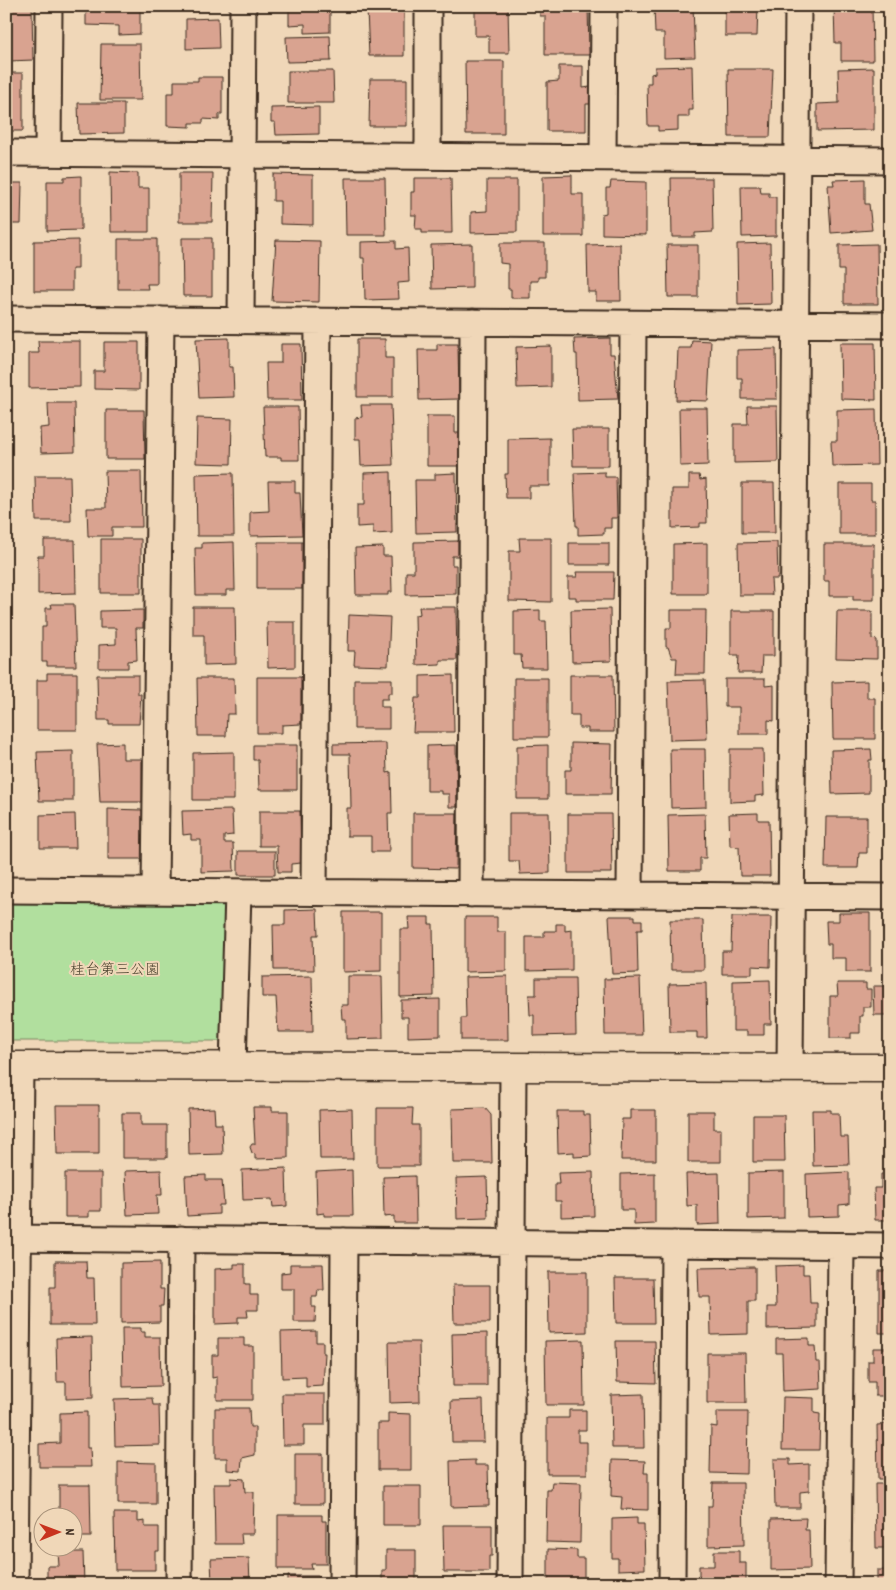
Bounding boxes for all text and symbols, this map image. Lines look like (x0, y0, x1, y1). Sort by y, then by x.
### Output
park label: 桂台第三公園 (70, 960, 160, 982)
north arrow (32, 1508, 82, 1558)
text: N (59, 1528, 79, 1536)

